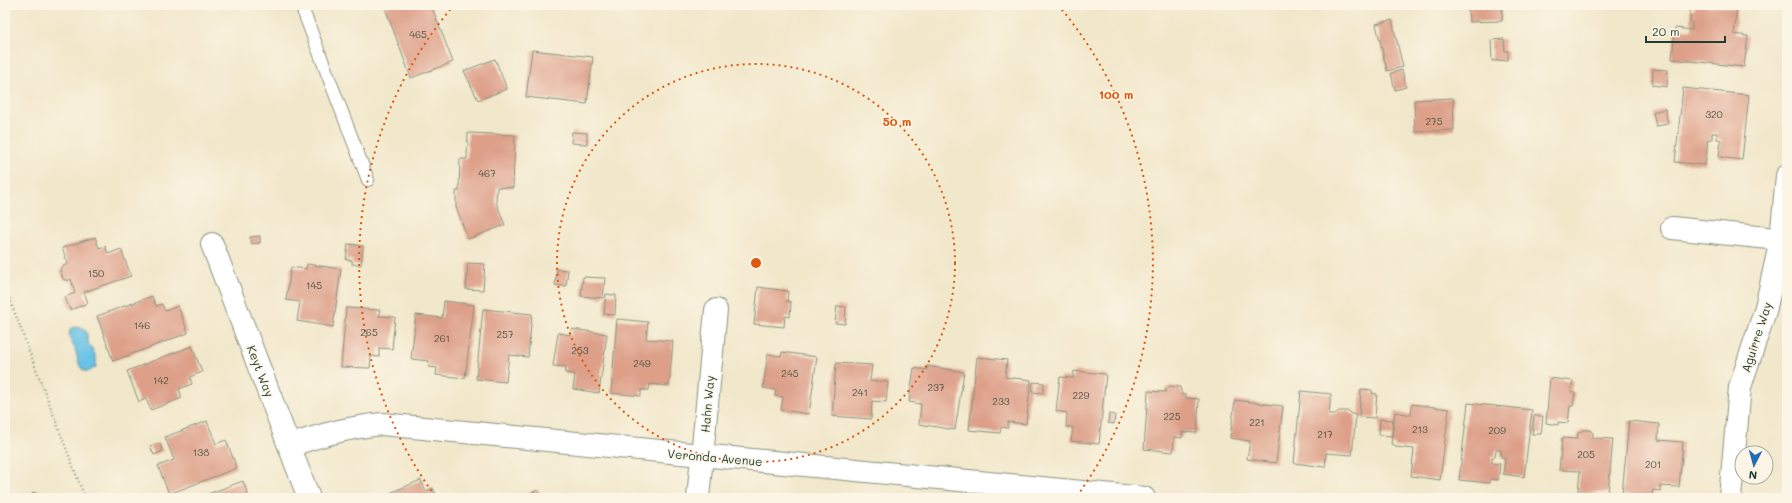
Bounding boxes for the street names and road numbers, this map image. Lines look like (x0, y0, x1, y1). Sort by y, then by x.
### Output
street label: Aguirre Way (1737, 300, 1775, 374)
street label: Keyt Way (244, 343, 278, 399)
street label: Hahn Way (697, 375, 717, 433)
street label: Veronda Avenue (667, 445, 763, 469)

